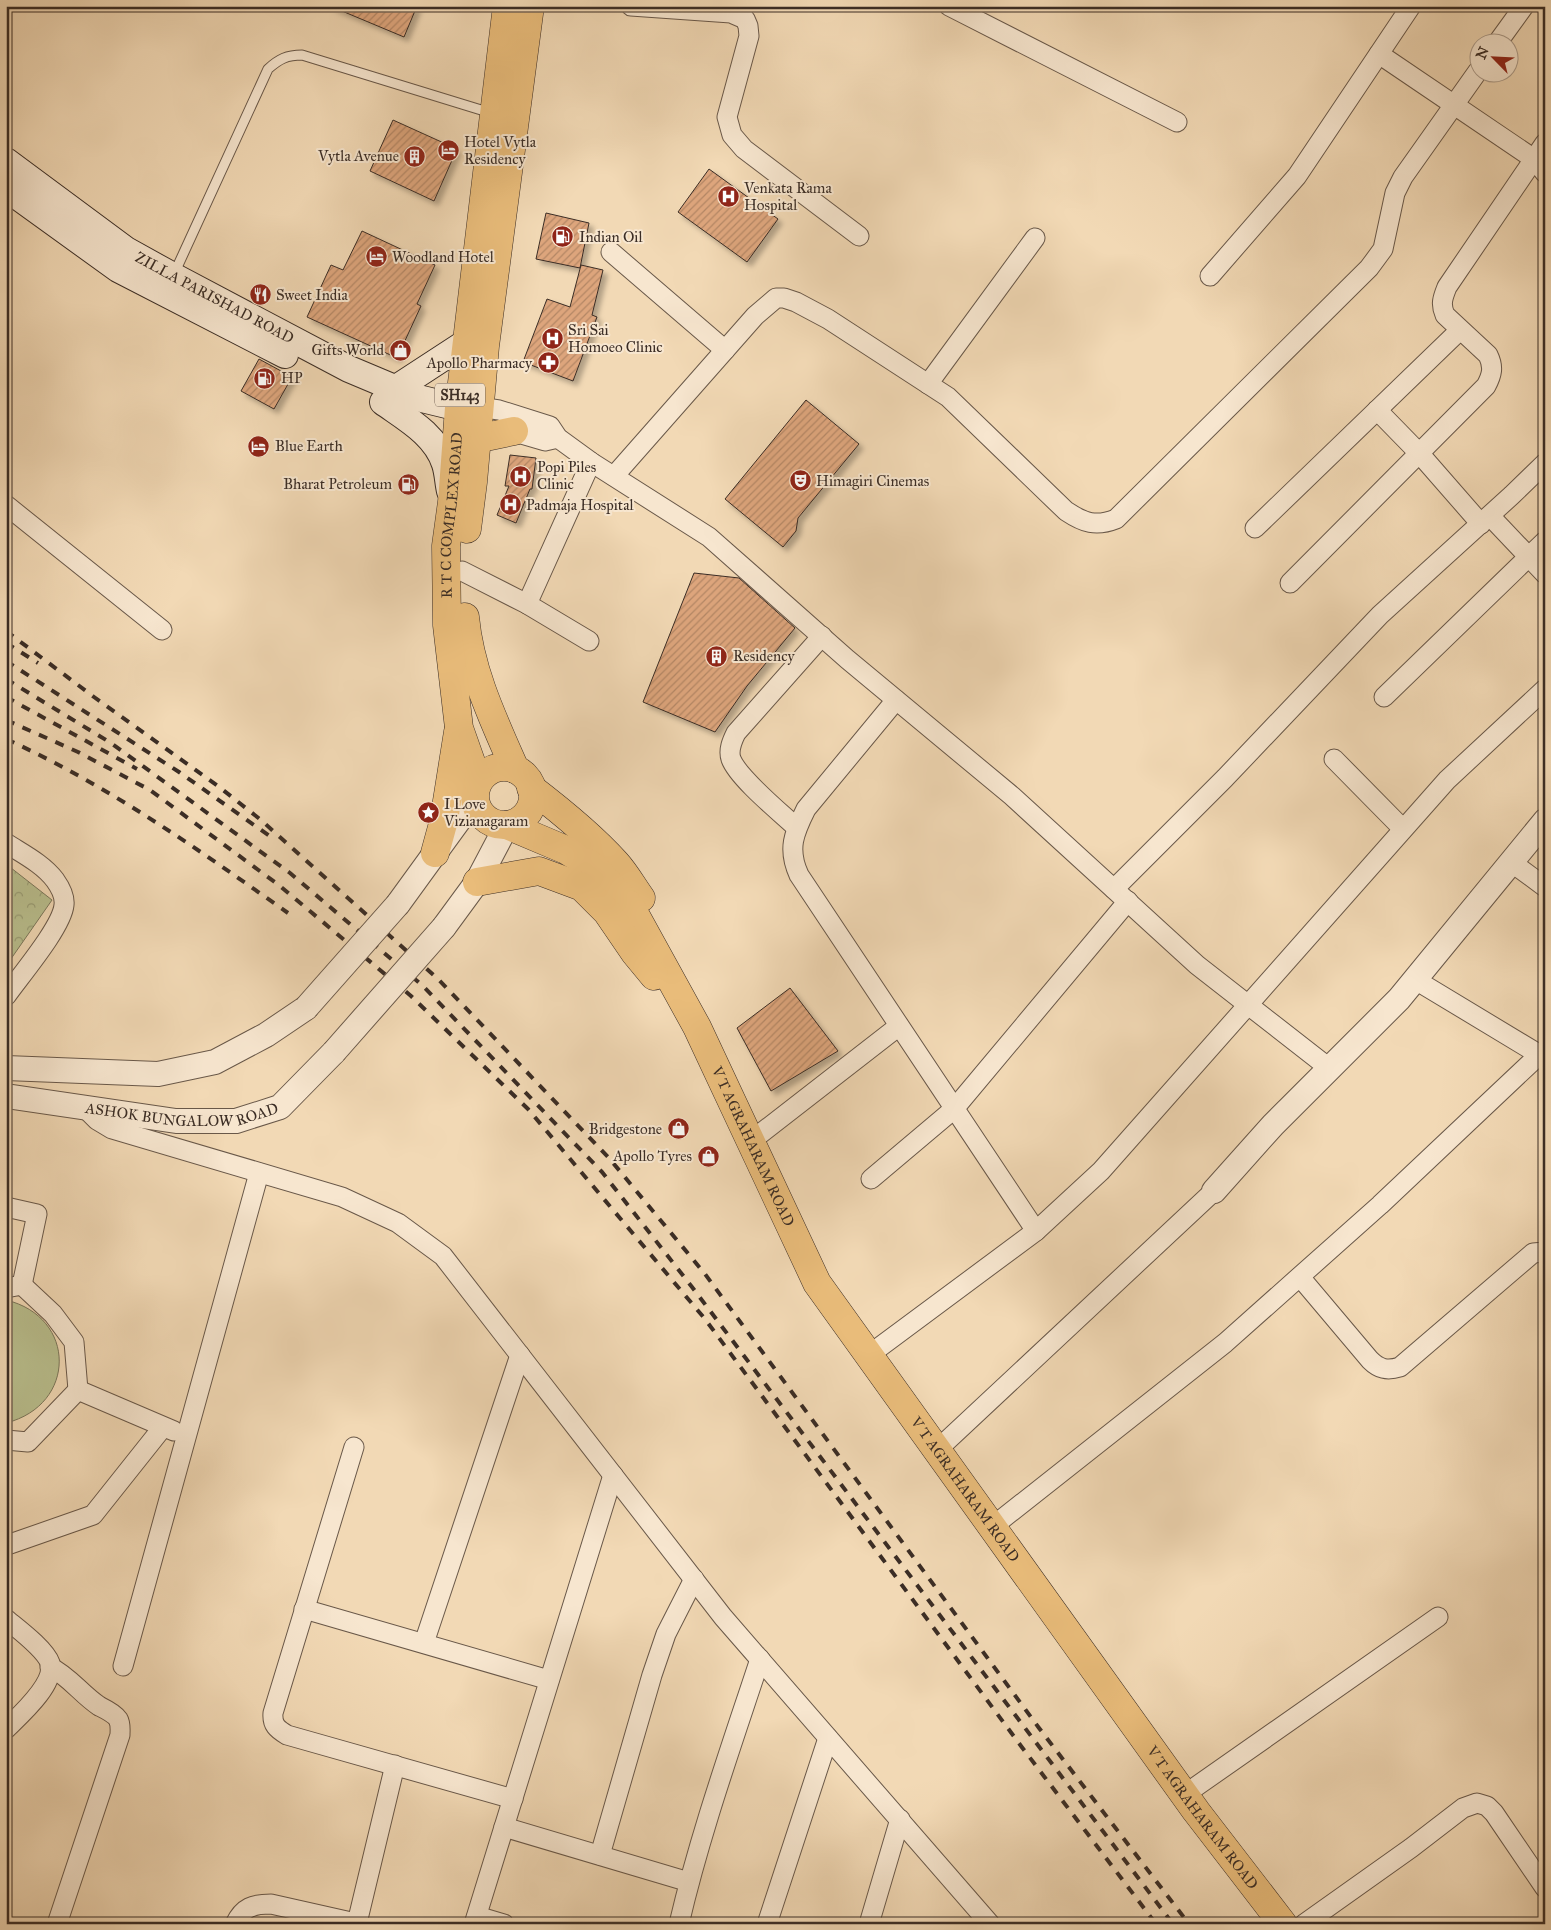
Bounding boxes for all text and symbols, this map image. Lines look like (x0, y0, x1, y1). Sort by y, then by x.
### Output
north arrow (1468, 32, 1518, 82)
text: N (1472, 44, 1493, 62)
place label: Hotel Vytla Residency (464, 133, 537, 168)
hotel icon: Hotel Vytla Residency (436, 139, 460, 163)
building icon: Vytla Avenue (403, 144, 427, 168)
place label: Vytla Avenue (317, 147, 399, 165)
place label: Venkata Rama Hospital (743, 179, 832, 214)
hospital icon: Venkata Rama Hospital (716, 185, 740, 209)
fuel station icon: Indian Oil (551, 225, 575, 249)
place label: Indian Oil (579, 228, 643, 246)
hotel icon: Woodland Hotel (364, 245, 388, 269)
street label: ZILLA PARISHAD ROAD (132, 248, 297, 347)
place label: Woodland Hotel (392, 248, 495, 266)
restaurant icon: Sweet India (248, 283, 272, 307)
place label: Sweet India (276, 286, 348, 304)
place label: Sri Sai Homoeo Clinic (568, 321, 663, 356)
hospital icon: Sri Sai Homoeo Clinic (540, 327, 564, 351)
shop icon: Gifts World (388, 338, 412, 362)
place label: Gifts World (312, 341, 384, 359)
pharmacy icon: Apollo Pharmacy (536, 351, 560, 375)
place label: Apollo Pharmacy (426, 354, 533, 372)
fuel station icon: HP (253, 366, 277, 390)
place label: HP (281, 369, 303, 387)
road number: SH143 (435, 384, 485, 406)
street label: R T C COMPLEX ROAD (437, 431, 466, 598)
hotel icon: Blue Earth (247, 434, 271, 458)
place label: Blue Earth (275, 437, 343, 455)
place label: Popi Piles Clinic (537, 458, 596, 493)
hospital icon: Popi Piles Clinic (509, 464, 533, 488)
theatre icon: Himagiri Cinemas (788, 469, 812, 493)
fuel station icon: Bharat Petroleum (396, 472, 420, 496)
place label: Himagiri Cinemas (816, 472, 929, 490)
place label: Bharat Petroleum (283, 475, 392, 493)
hospital icon: Padmaja Hospital (498, 493, 522, 517)
place label: Padmaja Hospital (526, 496, 634, 514)
building icon: Residency (705, 644, 729, 668)
place label: Residency (733, 647, 795, 665)
place label: I Love Vizianagaram (443, 795, 529, 830)
place icon: I Love Vizianagaram (416, 801, 440, 825)
street label: V T AGRAHARAM ROAD (707, 1063, 798, 1229)
street label: ASHOK BUNGALOW ROAD (83, 1099, 281, 1130)
shop icon: Bridgestone (666, 1117, 690, 1141)
place label: Bridgestone (589, 1120, 662, 1138)
shop icon: Apollo Tyres (696, 1144, 720, 1168)
place label: Apollo Tyres (612, 1147, 692, 1165)
street label: V T AGRAHARAM ROAD (906, 1412, 1023, 1566)
street label: V T AGRAHARAM ROAD (1143, 1741, 1262, 1893)

